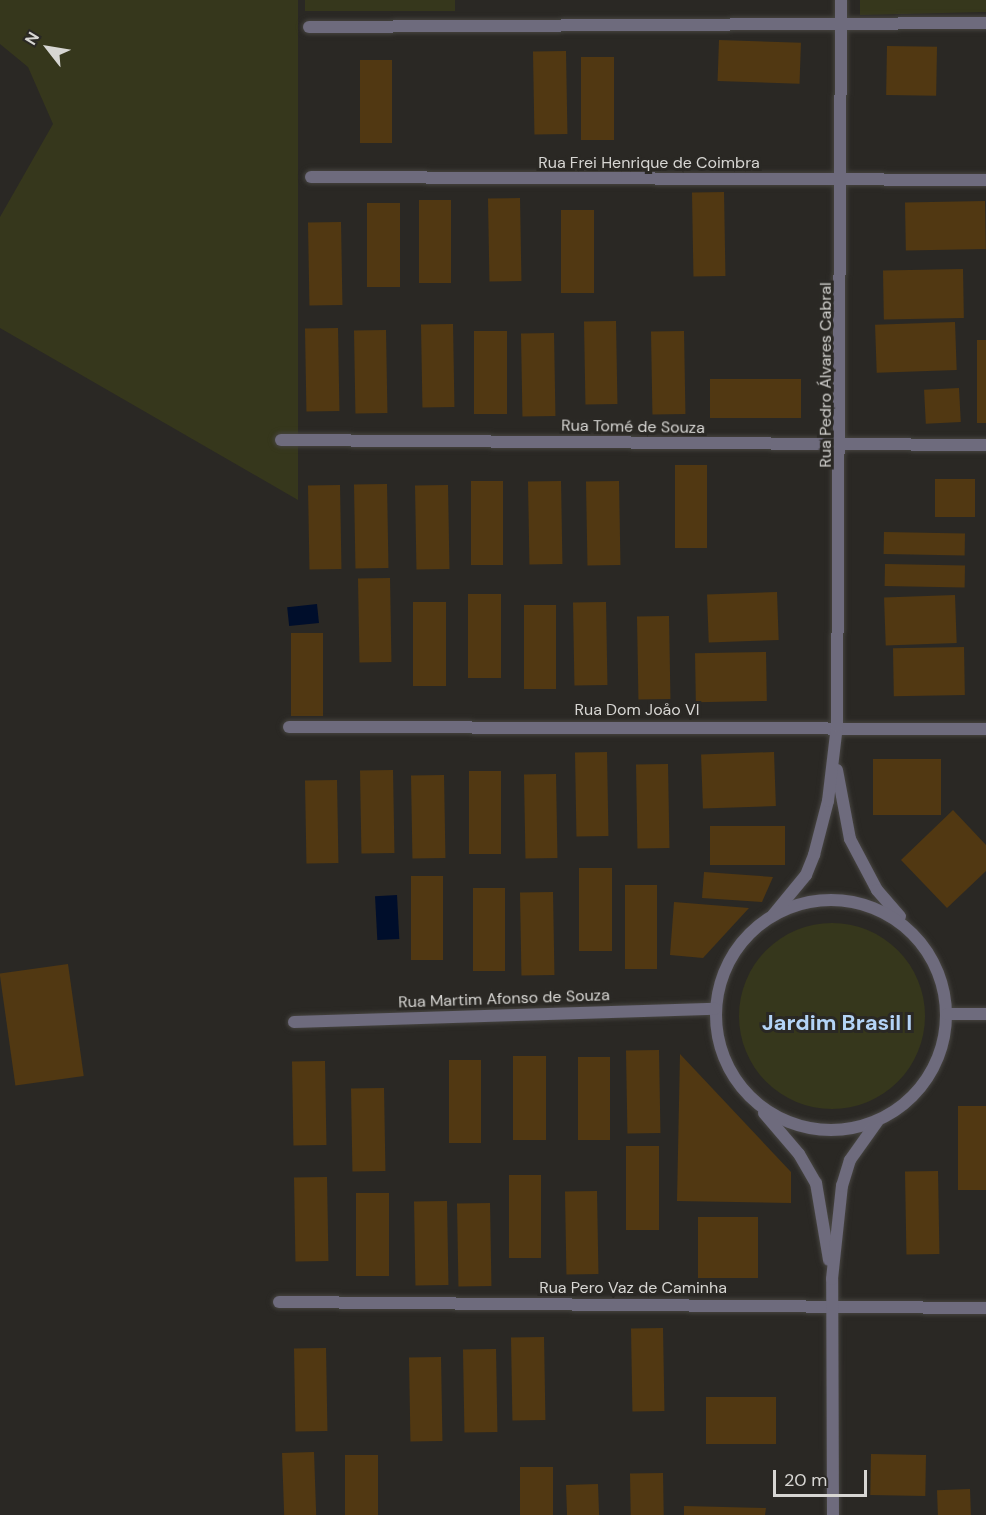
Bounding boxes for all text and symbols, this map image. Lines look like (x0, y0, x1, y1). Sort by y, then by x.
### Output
north arrow (18, 18, 78, 78)
text: N (20, 28, 44, 49)
street label: Rua Frei Henrique de Coimbra (538, 153, 760, 173)
street label: Rua Pedro Álvares Cabral (816, 282, 836, 468)
street label: Rua Tomé de Souza (561, 416, 705, 438)
street label: Rua Dom Joåo VI (574, 700, 700, 720)
street label: Rua Martim Afonso de Souza (398, 986, 610, 1012)
district label: Jardim Brasil I (762, 1010, 912, 1036)
street label: Rua Pero Vaz de Caminha (539, 1278, 727, 1298)
scale bar (776, 1458, 870, 1496)
text: 20 m (784, 1468, 827, 1492)

